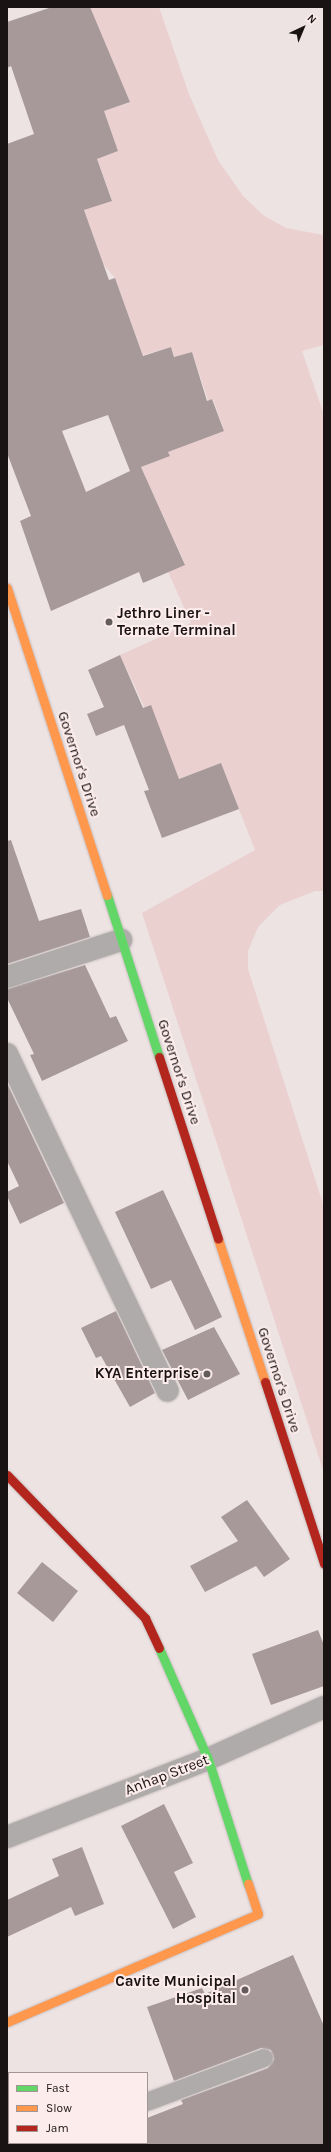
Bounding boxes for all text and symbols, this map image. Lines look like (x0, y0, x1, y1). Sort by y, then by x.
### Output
north arrow (283, 8, 323, 48)
text: N (304, 12, 319, 26)
place label: Jethro Liner - Ternate Terminal (117, 604, 236, 639)
marker: Jethro Liner - Ternate Terminal (104, 617, 114, 627)
street label: Governor's Drive (53, 709, 105, 819)
street label: Governor's Drive (153, 1017, 205, 1127)
street label: Governor's Drive (253, 1325, 305, 1435)
place label: KYA Enterprise (95, 1365, 199, 1383)
marker: KYA Enterprise (202, 1369, 212, 1379)
street label: Anhap Street (122, 1751, 212, 1799)
place label: Cavite Municipal Hospital (115, 1972, 236, 2007)
marker: Cavite Municipal Hospital (239, 1984, 251, 1996)
legend (8, 2072, 148, 2144)
text: Fast (46, 2081, 69, 2095)
text: Slow (46, 2101, 72, 2115)
text: Jam (46, 2121, 69, 2135)

